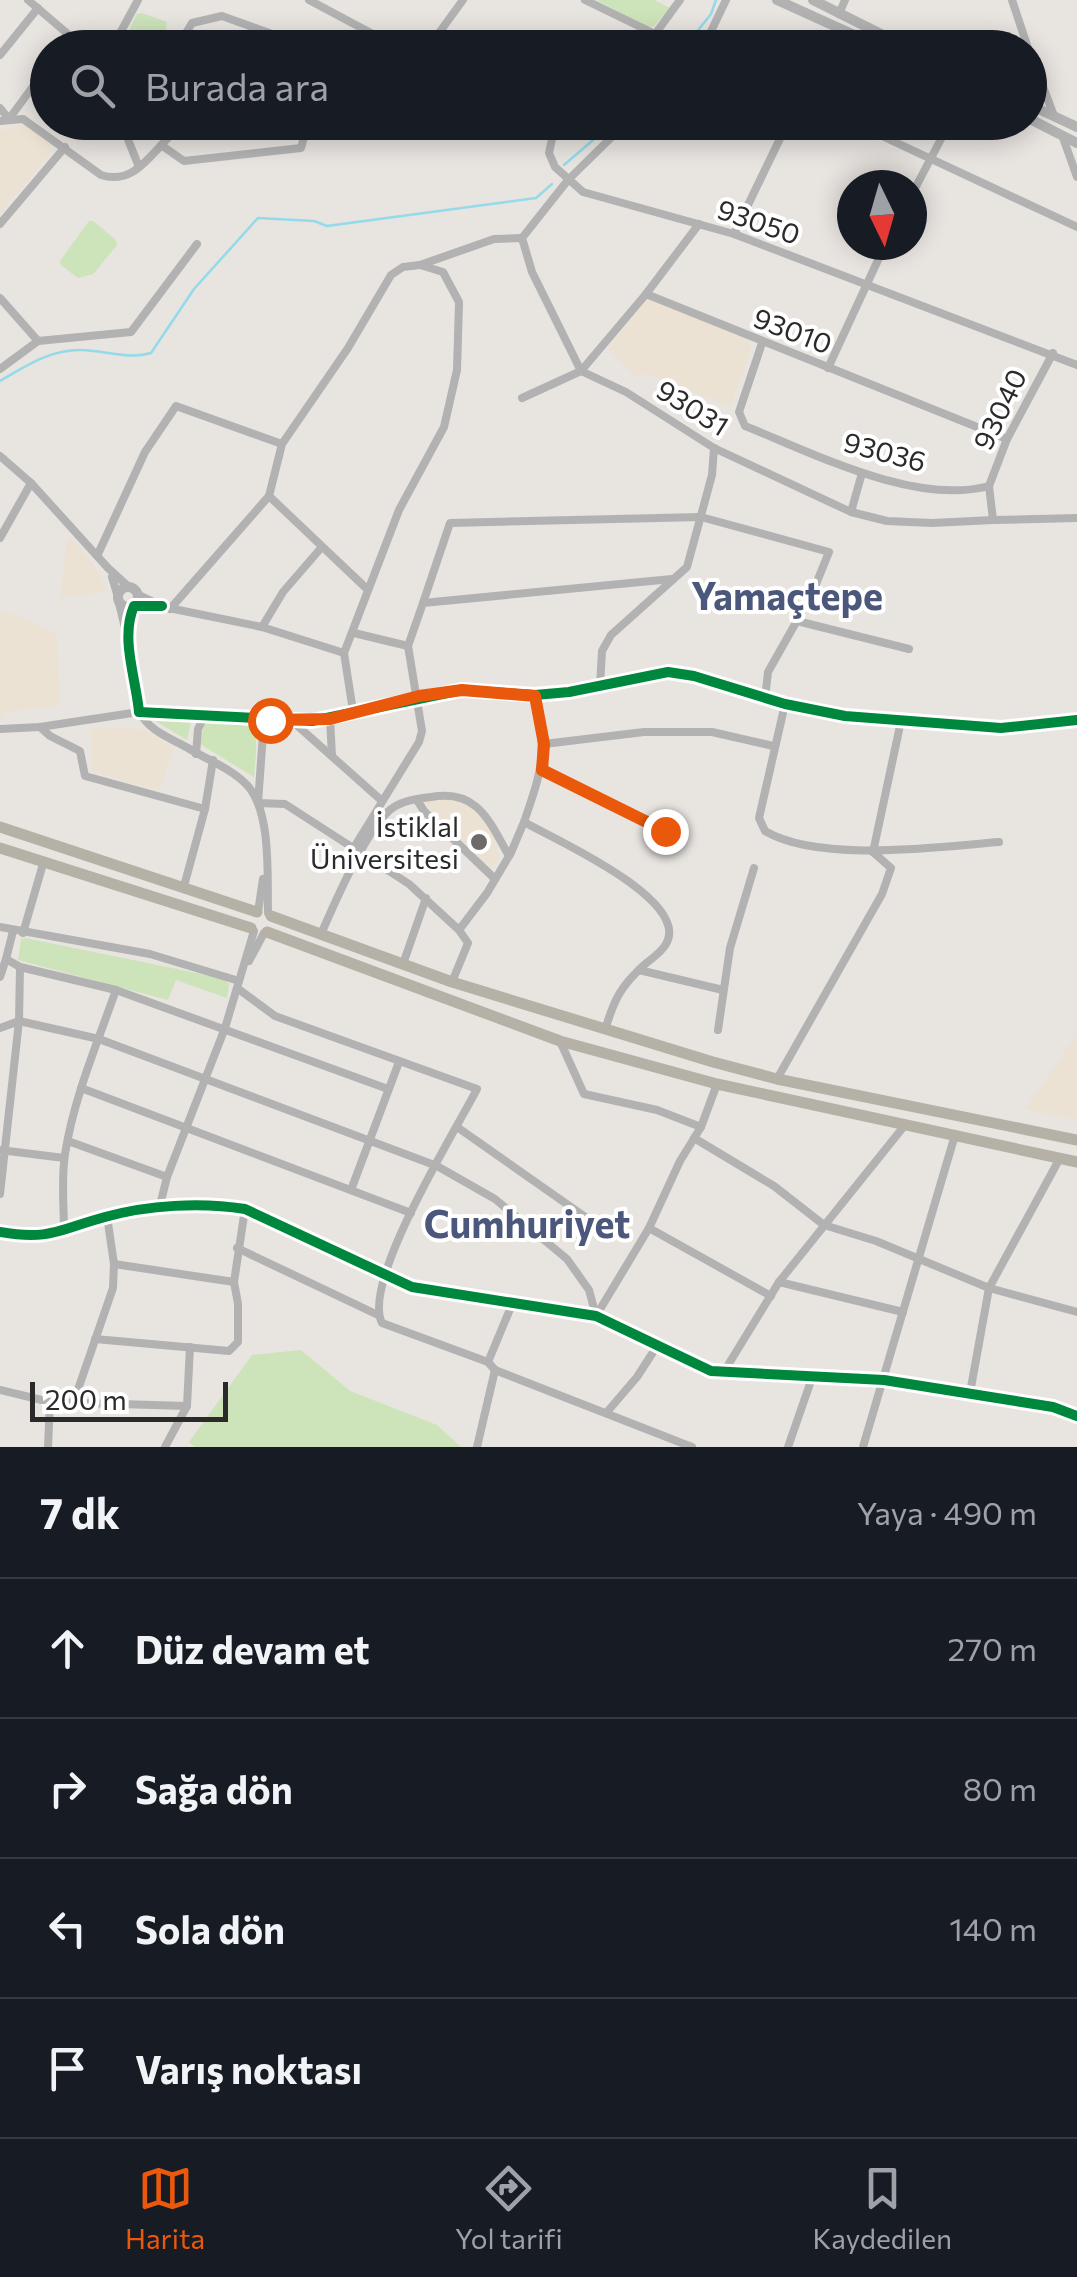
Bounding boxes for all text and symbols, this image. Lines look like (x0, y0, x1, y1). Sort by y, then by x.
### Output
search box (30, 30, 1047, 140)
icon: search (65, 58, 120, 113)
text: Burada ara (145, 62, 329, 109)
north arrow (837, 170, 927, 260)
street label: 93050 (713, 191, 805, 251)
street label: 93010 (749, 300, 837, 360)
street label: 93040 (965, 363, 1033, 455)
street label: 93031 (650, 372, 736, 442)
street label: 93036 (840, 424, 930, 478)
district label: Yamaçtepe (691, 571, 883, 619)
route start (248, 698, 294, 744)
place label: İstiklal Üniversitesi (310, 809, 459, 875)
route end (643, 809, 689, 855)
marker: İstiklal Üniversitesi (468, 831, 490, 853)
district label: Cumhuriyet (424, 1199, 630, 1246)
scale bar (30, 1377, 228, 1422)
text: 200 m (45, 1382, 127, 1416)
text: 7 dk (40, 1486, 120, 1538)
text: Yaya · 490 m (857, 1492, 1037, 1532)
icon: ahead (40, 1621, 95, 1676)
text: Düz devam et (135, 1625, 370, 1672)
text: 270 m (948, 1628, 1037, 1668)
icon: right (40, 1761, 95, 1816)
text: Sağa dön (135, 1765, 293, 1812)
text: 80 m (963, 1768, 1037, 1808)
icon: left (40, 1901, 95, 1956)
text: Sola dön (135, 1905, 285, 1952)
text: 140 m (949, 1908, 1037, 1948)
icon: arrive (40, 2041, 95, 2096)
text: Varış noktası (135, 2045, 362, 2092)
tab: Harita (125, 2161, 205, 2255)
tab: Yol tarifi (455, 2161, 563, 2255)
tab: Kaydedilen (813, 2161, 952, 2255)

